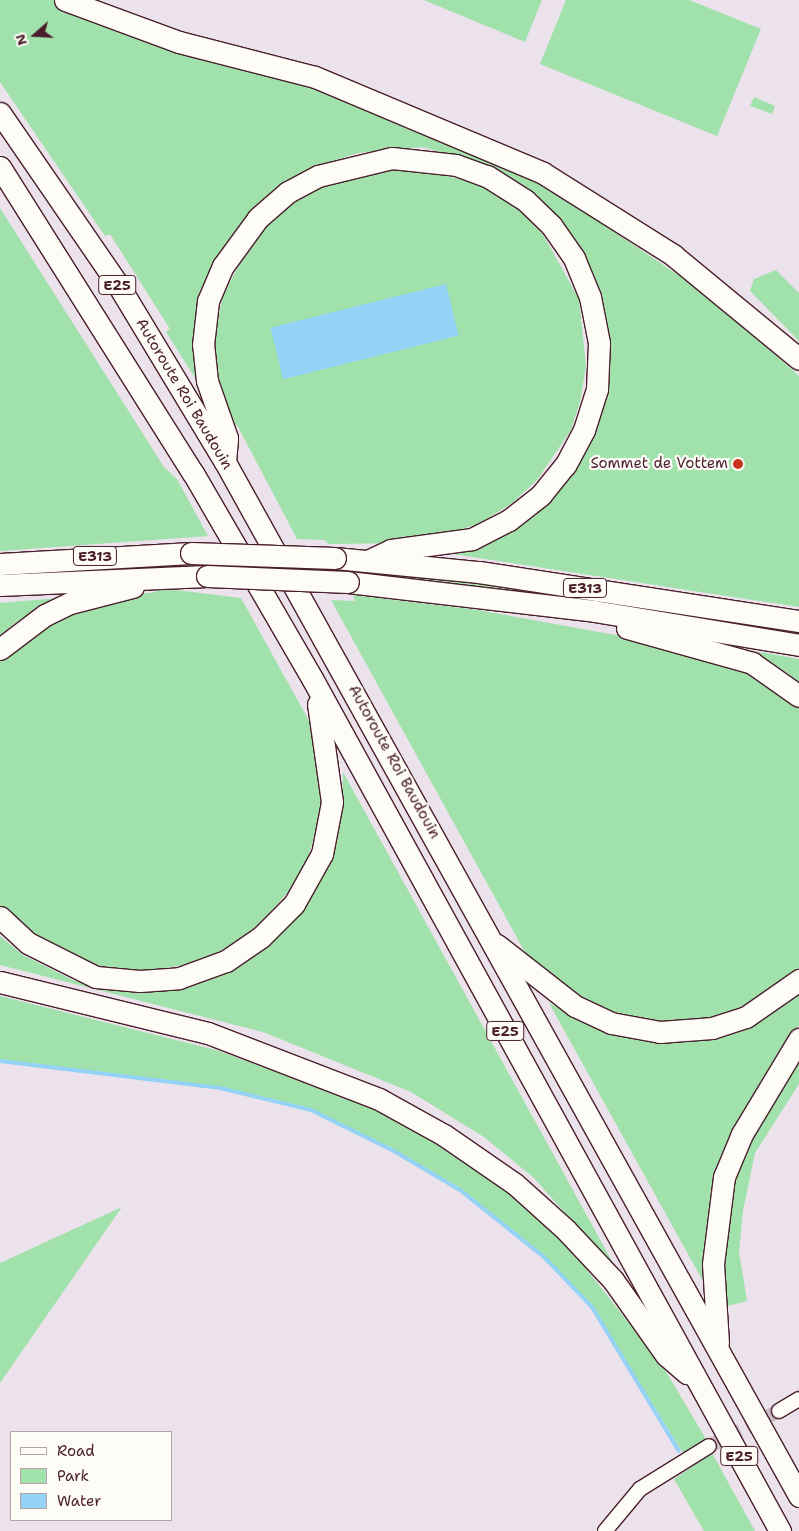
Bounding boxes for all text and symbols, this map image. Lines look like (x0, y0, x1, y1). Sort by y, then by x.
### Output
north arrow (10, 10, 60, 60)
text: N (11, 32, 31, 48)
road number: E25 (97, 274, 137, 296)
street label: Autoroute Roi Baudouin (132, 315, 236, 473)
place label: Sommet de Vottem (590, 455, 728, 473)
marker: Sommet de Vottem (732, 458, 744, 470)
road number: E313 (72, 544, 118, 568)
road number: E313 (562, 576, 608, 600)
street label: Autoroute Roi Baudouin (344, 682, 444, 842)
road number: E25 (485, 1019, 525, 1042)
legend (10, 1431, 172, 1521)
text: Road (57, 1441, 95, 1461)
road number: E25 (719, 1444, 759, 1468)
text: Park (57, 1466, 89, 1486)
text: Water (57, 1491, 101, 1511)

